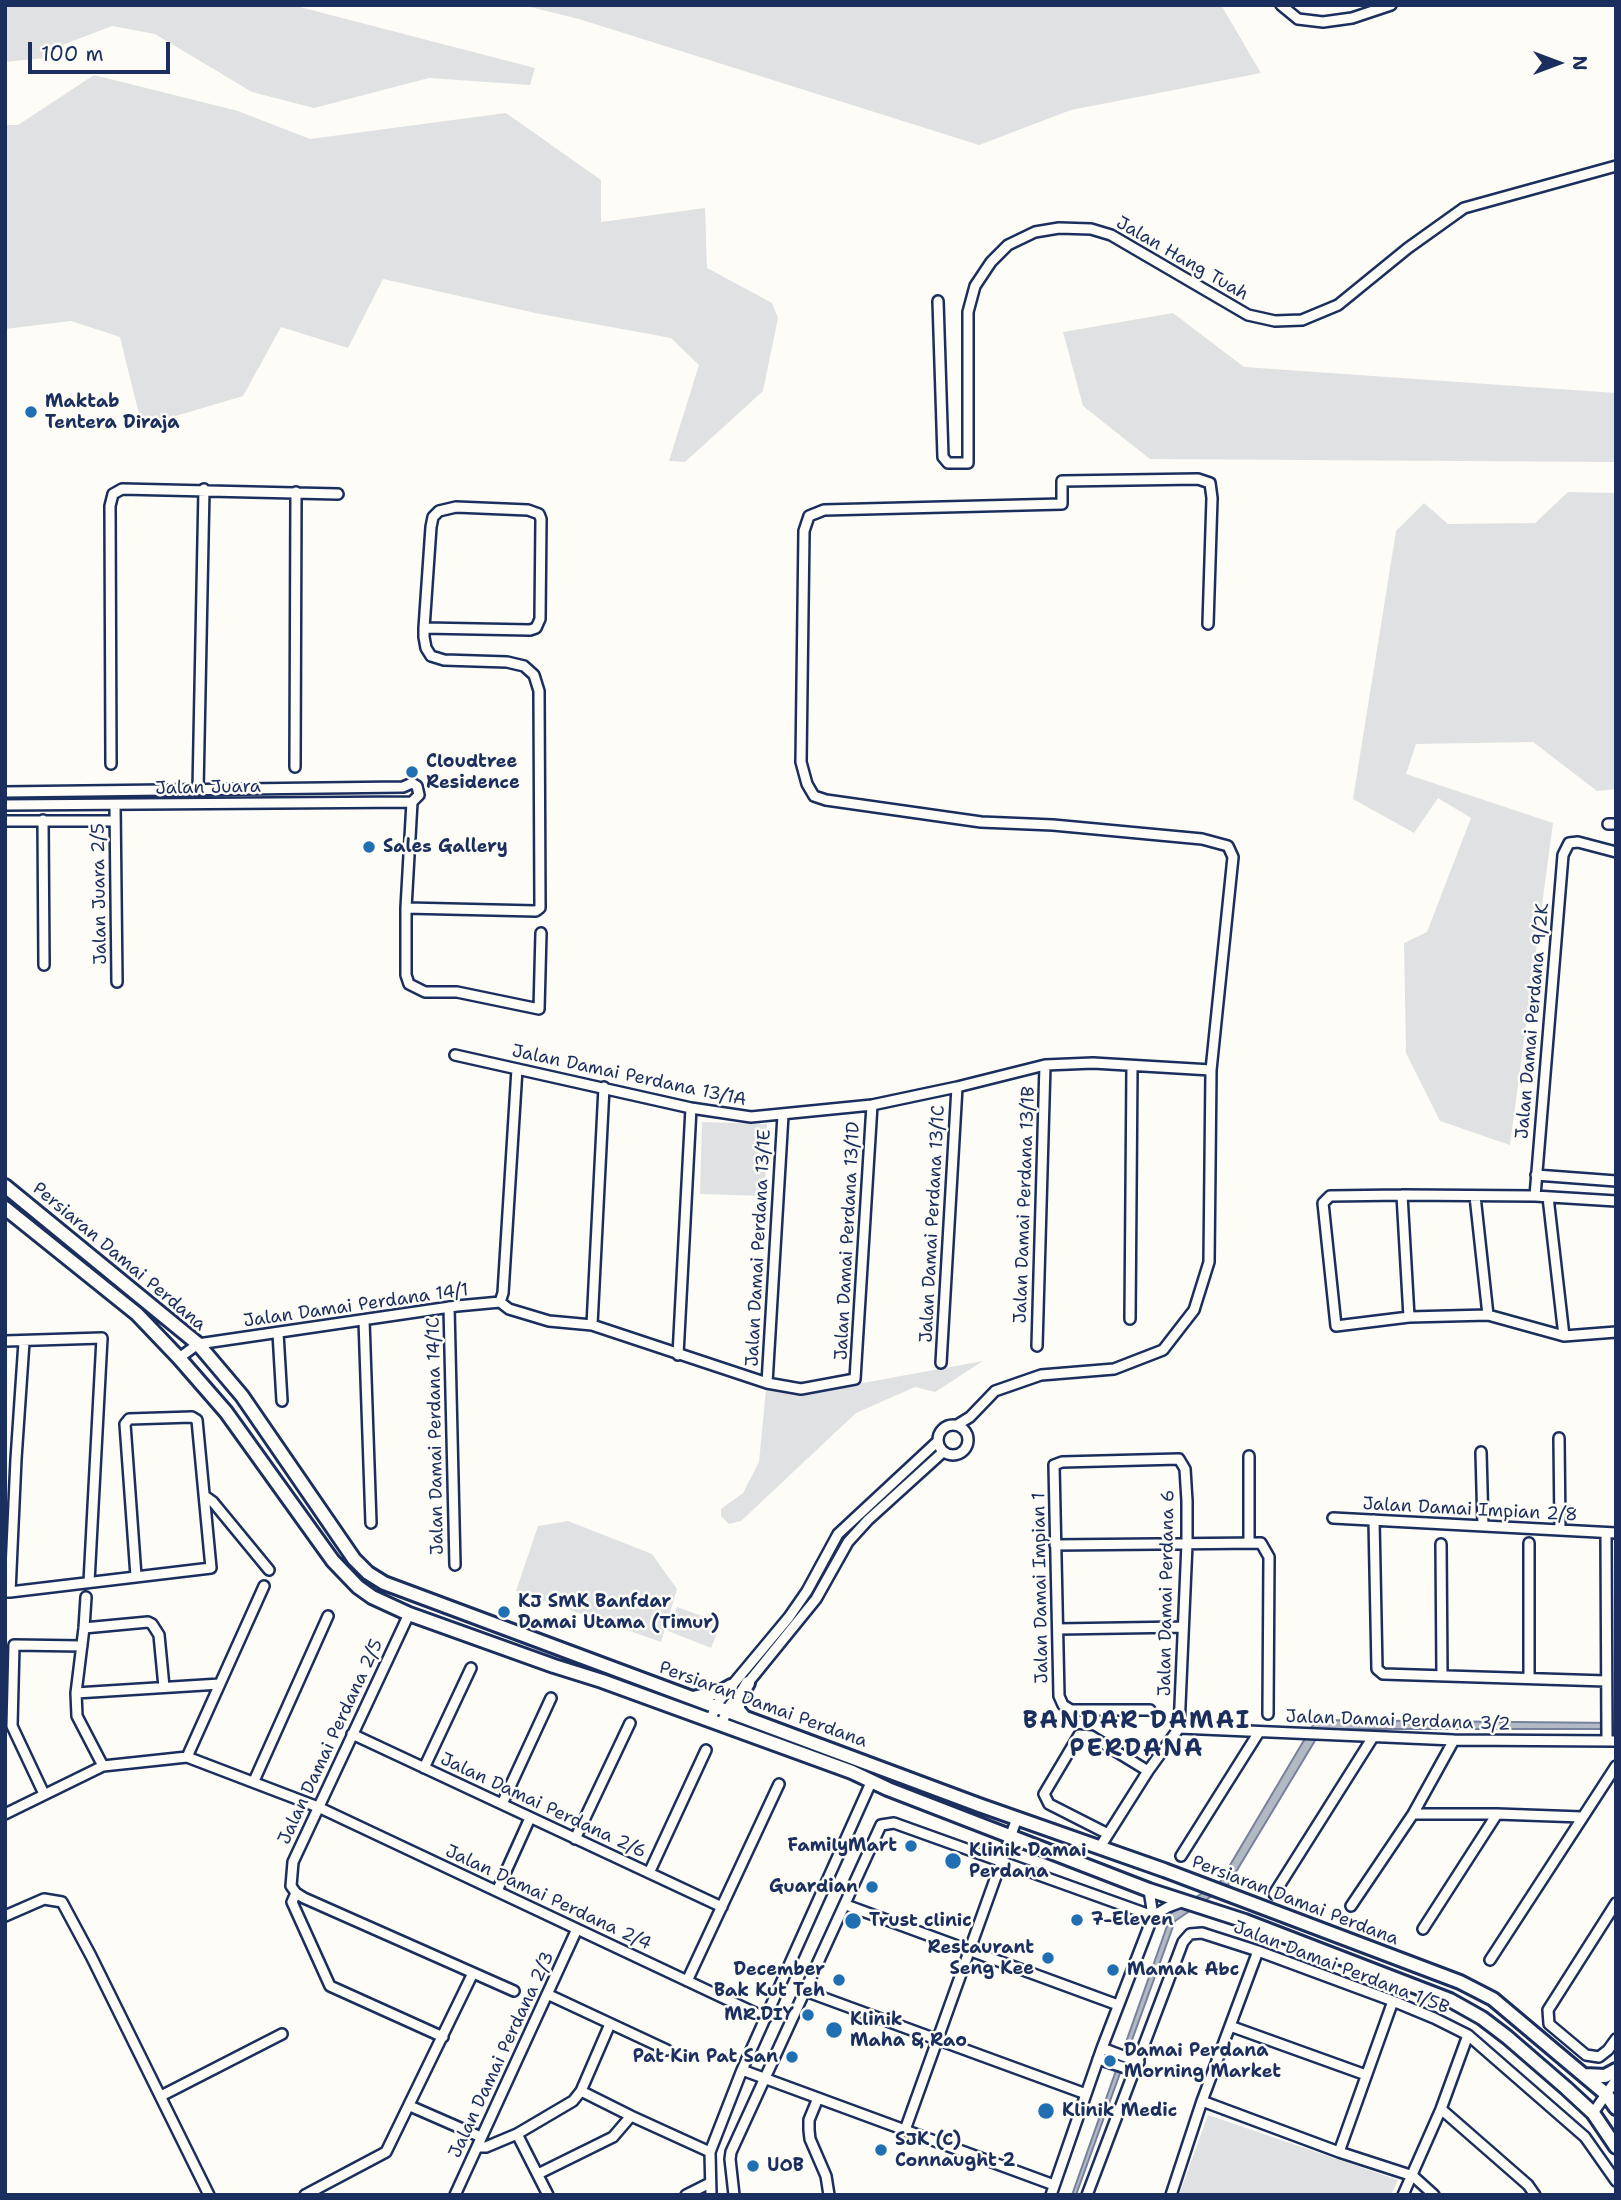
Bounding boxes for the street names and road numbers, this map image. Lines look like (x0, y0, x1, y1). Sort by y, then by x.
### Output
street label: Jalan Hang Tuah (1112, 212, 1252, 306)
street label: Jalan Juara (155, 776, 261, 800)
street label: Jalan Juara 2/5 (88, 823, 112, 965)
street label: Jalan Damai Perdana 9/2K (1512, 902, 1554, 1140)
street label: Jalan Damai Perdana 13/1A (510, 1041, 748, 1111)
street label: Jalan Damai Perdana 13/1B (1010, 1086, 1040, 1324)
street label: Jalan Damai Perdana 13/1C (916, 1105, 950, 1343)
street label: Jalan Damai Perdana 13/1D (831, 1121, 865, 1361)
street label: Jalan Damai Perdana 13/1E (742, 1129, 776, 1367)
street label: Persiaran Damai Perdana (28, 1178, 210, 1336)
street label: Jalan Damai Perdana 14/1 (242, 1280, 470, 1332)
street label: Jalan Damai Perdana 14/1C (423, 1317, 449, 1555)
street label: Jalan Damai Perdana 6 (1154, 1489, 1180, 1697)
street label: Jalan Damai Impian 1 (1029, 1492, 1053, 1684)
street label: Jalan Damai Impian 2/8 (1362, 1494, 1578, 1526)
street label: Jalan Damai Perdana 2/5 (274, 1636, 388, 1848)
street label: Persiaran Damai Perdana (656, 1657, 870, 1753)
street label: Jalan Damai Perdana 3/2 (1285, 1706, 1511, 1736)
street label: Jalan Damai Perdana 2/6 (437, 1749, 649, 1863)
street label: Jalan Damai Perdana 2/4 (442, 1841, 654, 1955)
street label: Persiaran Damai Perdana (1189, 1852, 1401, 1950)
street label: Jalan Damai Perdana 1/5B (1230, 1917, 1452, 2019)
street label: Jalan Damai Perdana 2/3 (445, 1948, 559, 2162)

